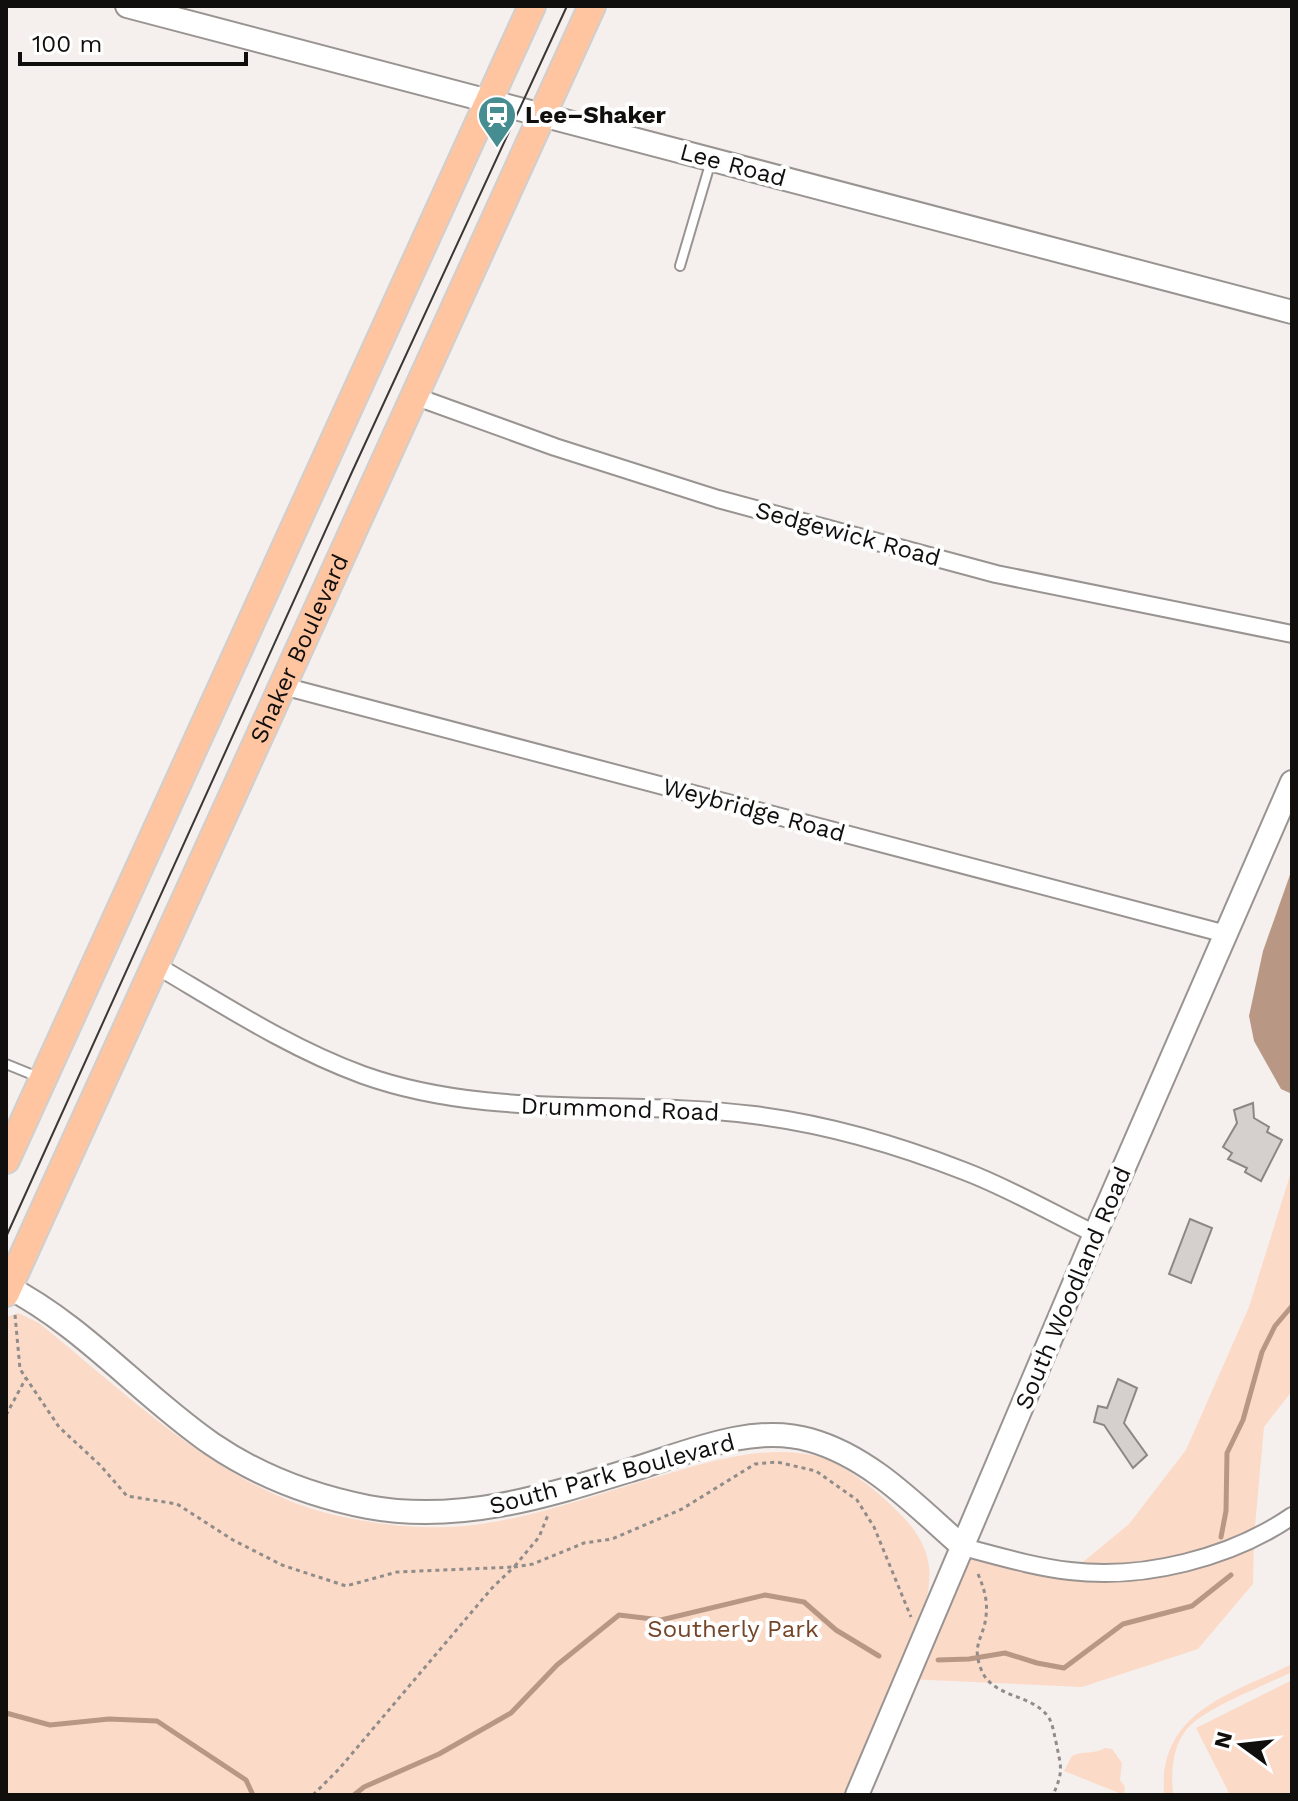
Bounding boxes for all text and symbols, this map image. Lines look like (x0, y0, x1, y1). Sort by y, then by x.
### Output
scale bar (20, 16, 246, 66)
text: 100 m (32, 30, 102, 58)
station icon: Lee–Shaker (476, 94, 518, 149)
place label: Lee–Shaker (525, 101, 667, 129)
street label: Lee Road (677, 137, 789, 193)
street label: Sedgewick Road (752, 496, 944, 572)
street label: Shaker Boulevard (244, 550, 354, 747)
street label: Weybridge Road (660, 772, 848, 848)
street label: Drummond Road (520, 1092, 720, 1126)
street label: South Woodland Road (1009, 1162, 1137, 1414)
street label: South Park Boulevard (486, 1428, 738, 1520)
park label: Southerly Park (647, 1615, 819, 1643)
north arrow (1202, 1705, 1282, 1785)
text: N (1209, 1729, 1237, 1751)

